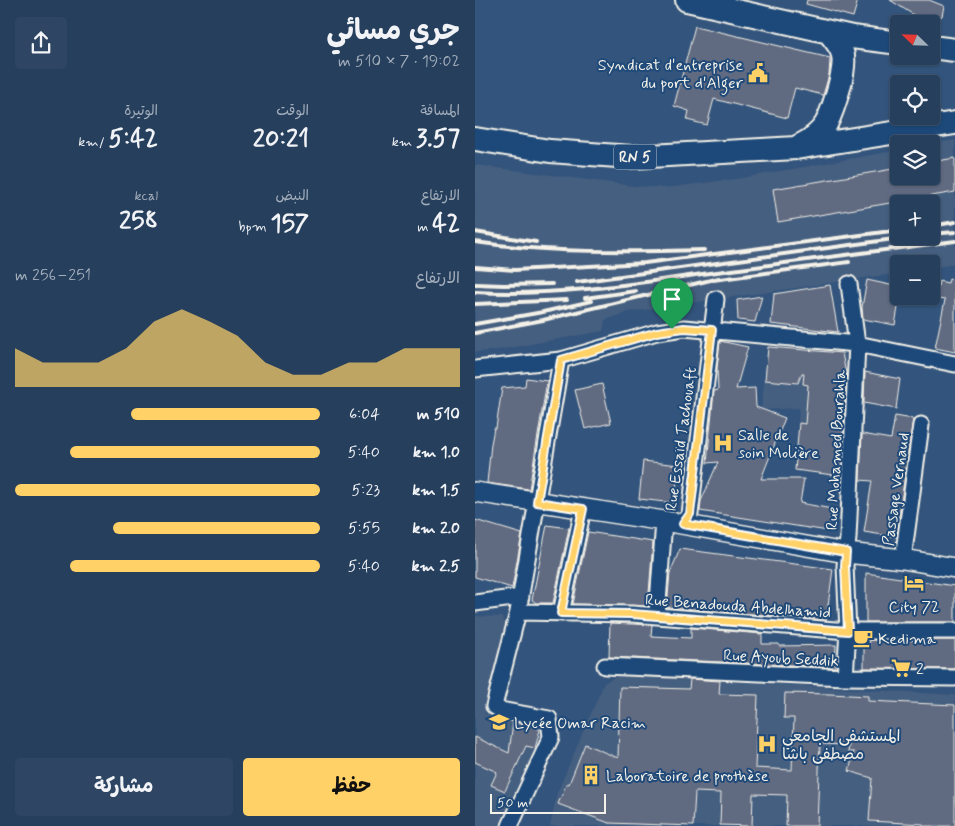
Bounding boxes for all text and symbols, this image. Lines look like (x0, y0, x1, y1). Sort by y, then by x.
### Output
text: جري مسائي (327, 13, 460, 50)
north arrow (890, 15, 940, 65)
map controls (890, 15, 940, 305)
button: share (15, 17, 67, 69)
text: 19:02 · 7 × 510 m (338, 51, 460, 72)
place label: Syndicat d'entreprise du port d'Alger (598, 55, 744, 95)
public building icon: Syndicat d'entreprise du port d'Alger (747, 62, 769, 84)
button: locate (890, 75, 940, 125)
text: الوتيرة (124, 102, 158, 120)
text: الوقت (276, 102, 309, 120)
text: المسافة (420, 102, 460, 120)
text: 5:42 (109, 123, 158, 156)
text: 20:21 (253, 123, 309, 156)
text: 3.57 (416, 123, 460, 156)
text: /km (78, 133, 109, 151)
text: km (392, 133, 416, 151)
button: layers (890, 135, 940, 185)
road number: RN 5 (614, 144, 656, 170)
text: kcal (134, 187, 158, 205)
text: النبض (276, 187, 309, 205)
text: الارتفاع (421, 187, 460, 205)
button: + (890, 195, 940, 245)
text: 258 (119, 205, 158, 238)
text: 157 (271, 208, 309, 241)
text: 42 (432, 208, 460, 241)
text: bpm (239, 218, 271, 236)
text: m (417, 218, 432, 236)
button: − (890, 255, 940, 305)
text: 251–256 m (15, 265, 91, 286)
text: الارتفاع (415, 268, 460, 289)
pin (651, 278, 693, 329)
icon: arrive (658, 285, 686, 313)
street label: Rue Essaïd Tachouaft (661, 366, 702, 513)
street label: Rue Mohamed Bourahla (822, 369, 851, 531)
text: 6:04 (349, 404, 380, 425)
text: 510 m (417, 404, 460, 425)
place label: Salle de soin Molière (738, 425, 819, 464)
street label: Passage Vernaud (878, 431, 915, 547)
hospital icon: Salle de soin Molière (712, 432, 734, 454)
text: 5:40 (348, 442, 380, 463)
text: 1.0 km (413, 442, 460, 463)
text: 5:23 (352, 480, 380, 501)
text: 1.5 km (412, 480, 460, 501)
text: 5:55 (348, 518, 380, 539)
text: 2.0 km (412, 518, 460, 539)
text: 5:40 (348, 556, 380, 577)
text: 2.5 km (412, 556, 460, 577)
hotel icon: City 72 (903, 572, 925, 594)
street label: Rue Benadouda Abdelhamid (644, 590, 832, 623)
place label: City 72 (889, 597, 939, 618)
cafe icon: Kedima (852, 627, 874, 649)
place label: Kedima (878, 629, 936, 650)
street label: Rue Ayoub Seddik (723, 645, 839, 672)
supermarket icon: 2 (890, 657, 912, 679)
place label: 2 (916, 659, 924, 680)
school or university icon: Lycée Omar Racim (488, 711, 510, 733)
place label: Lycée Omar Racim (514, 713, 646, 734)
place label: المستشفى الجامعي مصطفى باشا (782, 726, 900, 765)
hospital icon: المستشفى الجامعي مصطفى باشا (756, 733, 778, 755)
button: مشاركة (15, 758, 233, 816)
button: حفظ (243, 758, 460, 816)
building icon: Laboratoire de prothèse (580, 764, 602, 786)
place label: Laboratoire de prothèse (606, 766, 769, 787)
scale bar (490, 791, 606, 814)
text: 50 m (497, 794, 528, 812)

